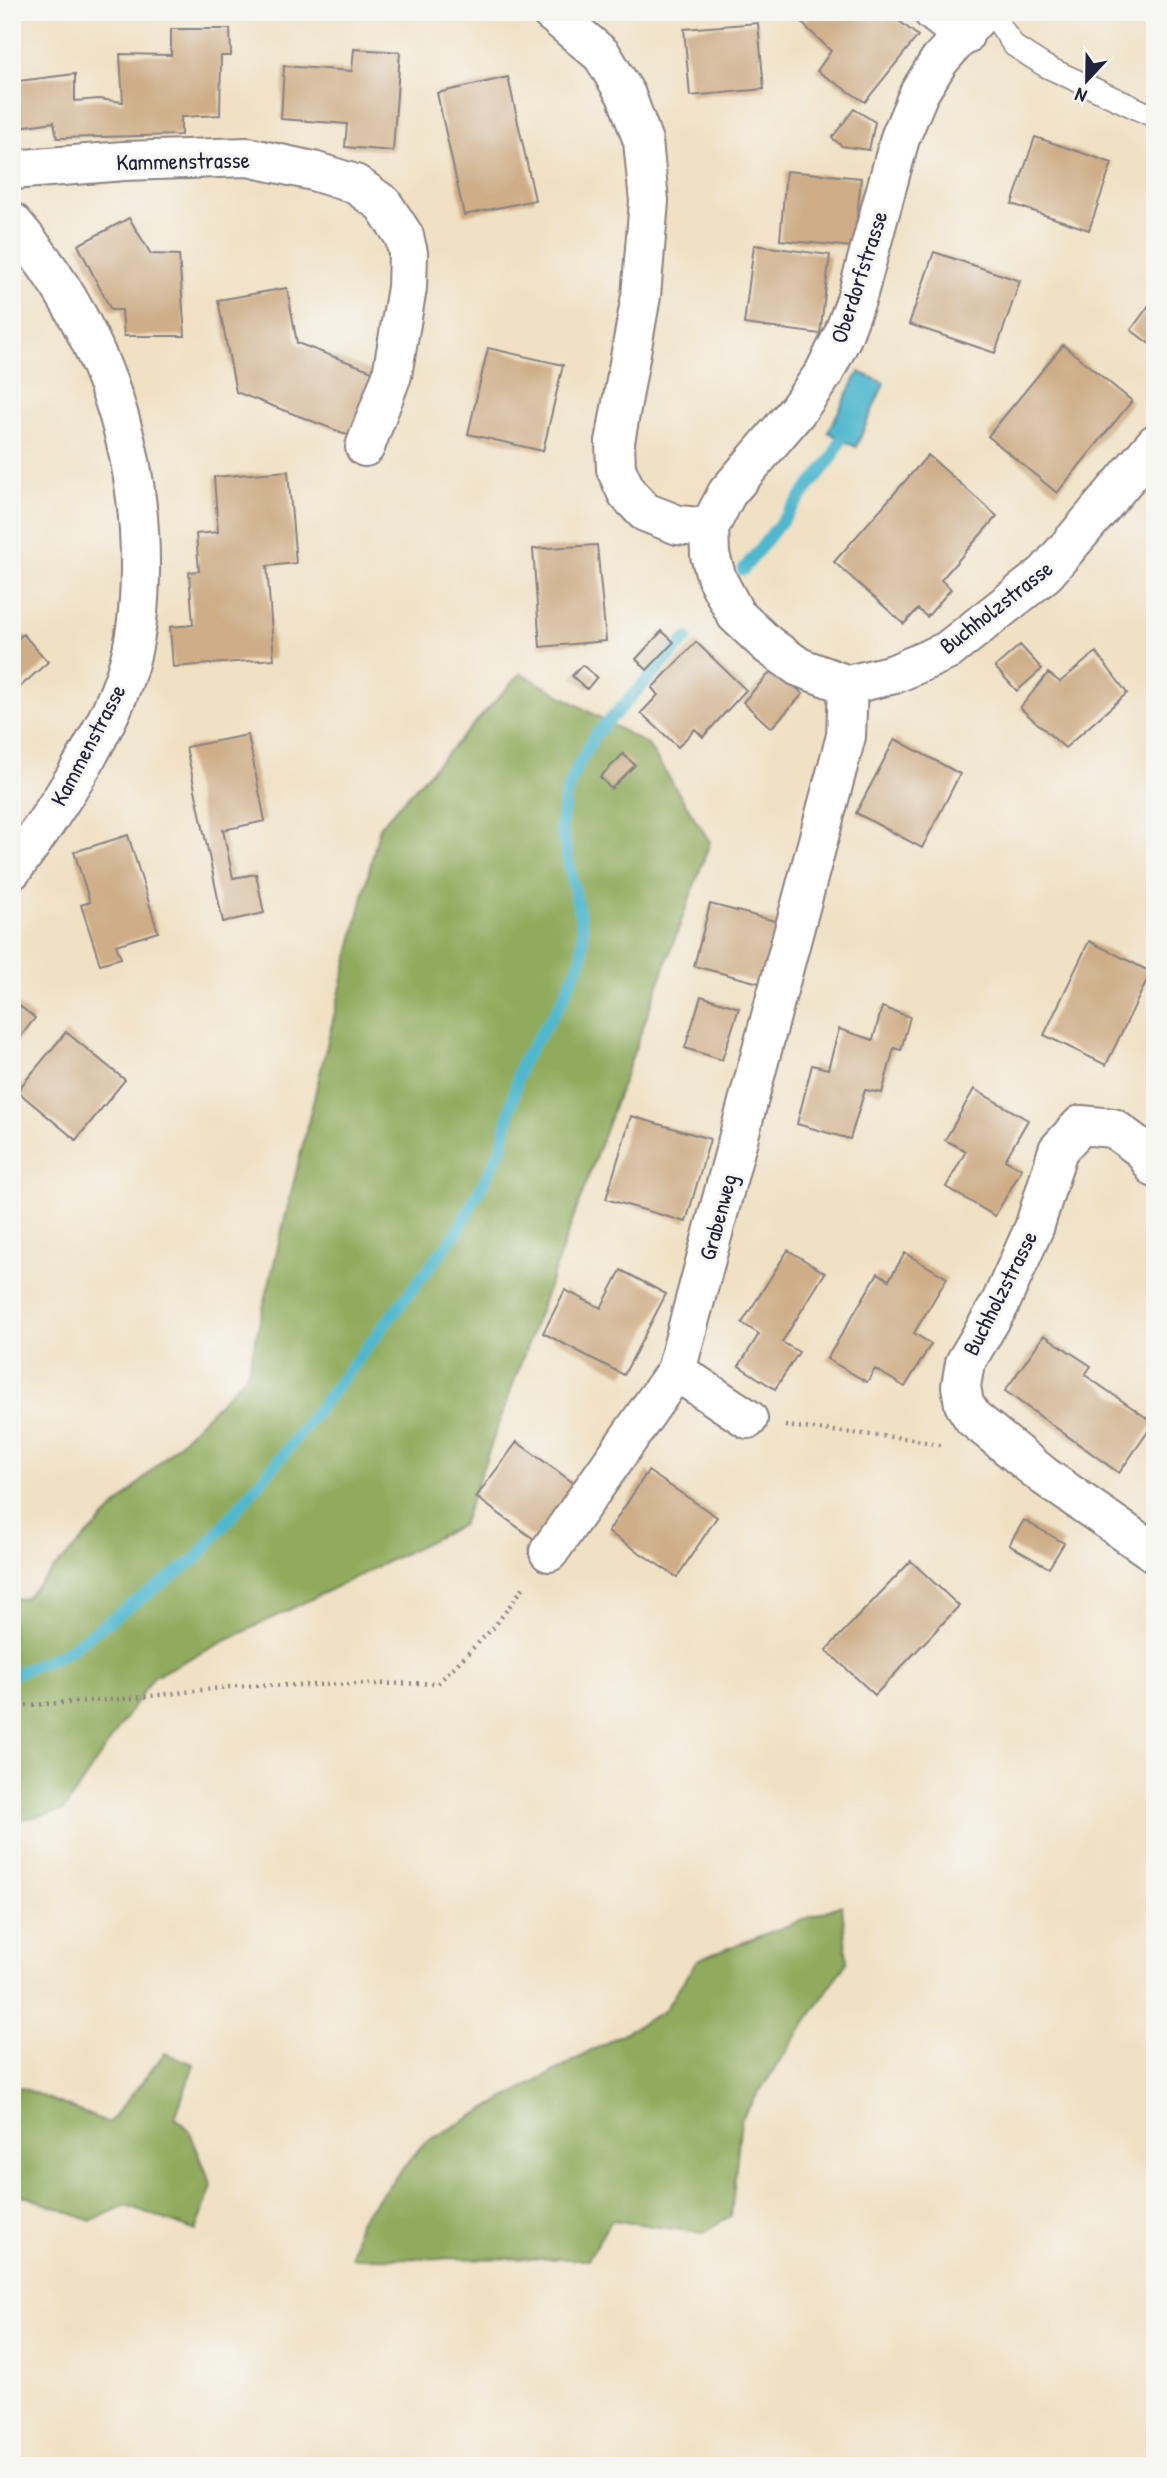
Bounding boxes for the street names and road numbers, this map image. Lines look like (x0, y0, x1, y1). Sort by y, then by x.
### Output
street label: Kammenstrasse (116, 144, 250, 177)
street label: Oberdorfstrasse (823, 207, 894, 347)
street label: Buchholzstrasse (933, 553, 1059, 661)
street label: Kammenstrasse (43, 679, 133, 811)
street label: Grabenweg (691, 1170, 744, 1263)
street label: Buchholzstrasse (955, 1225, 1044, 1360)

